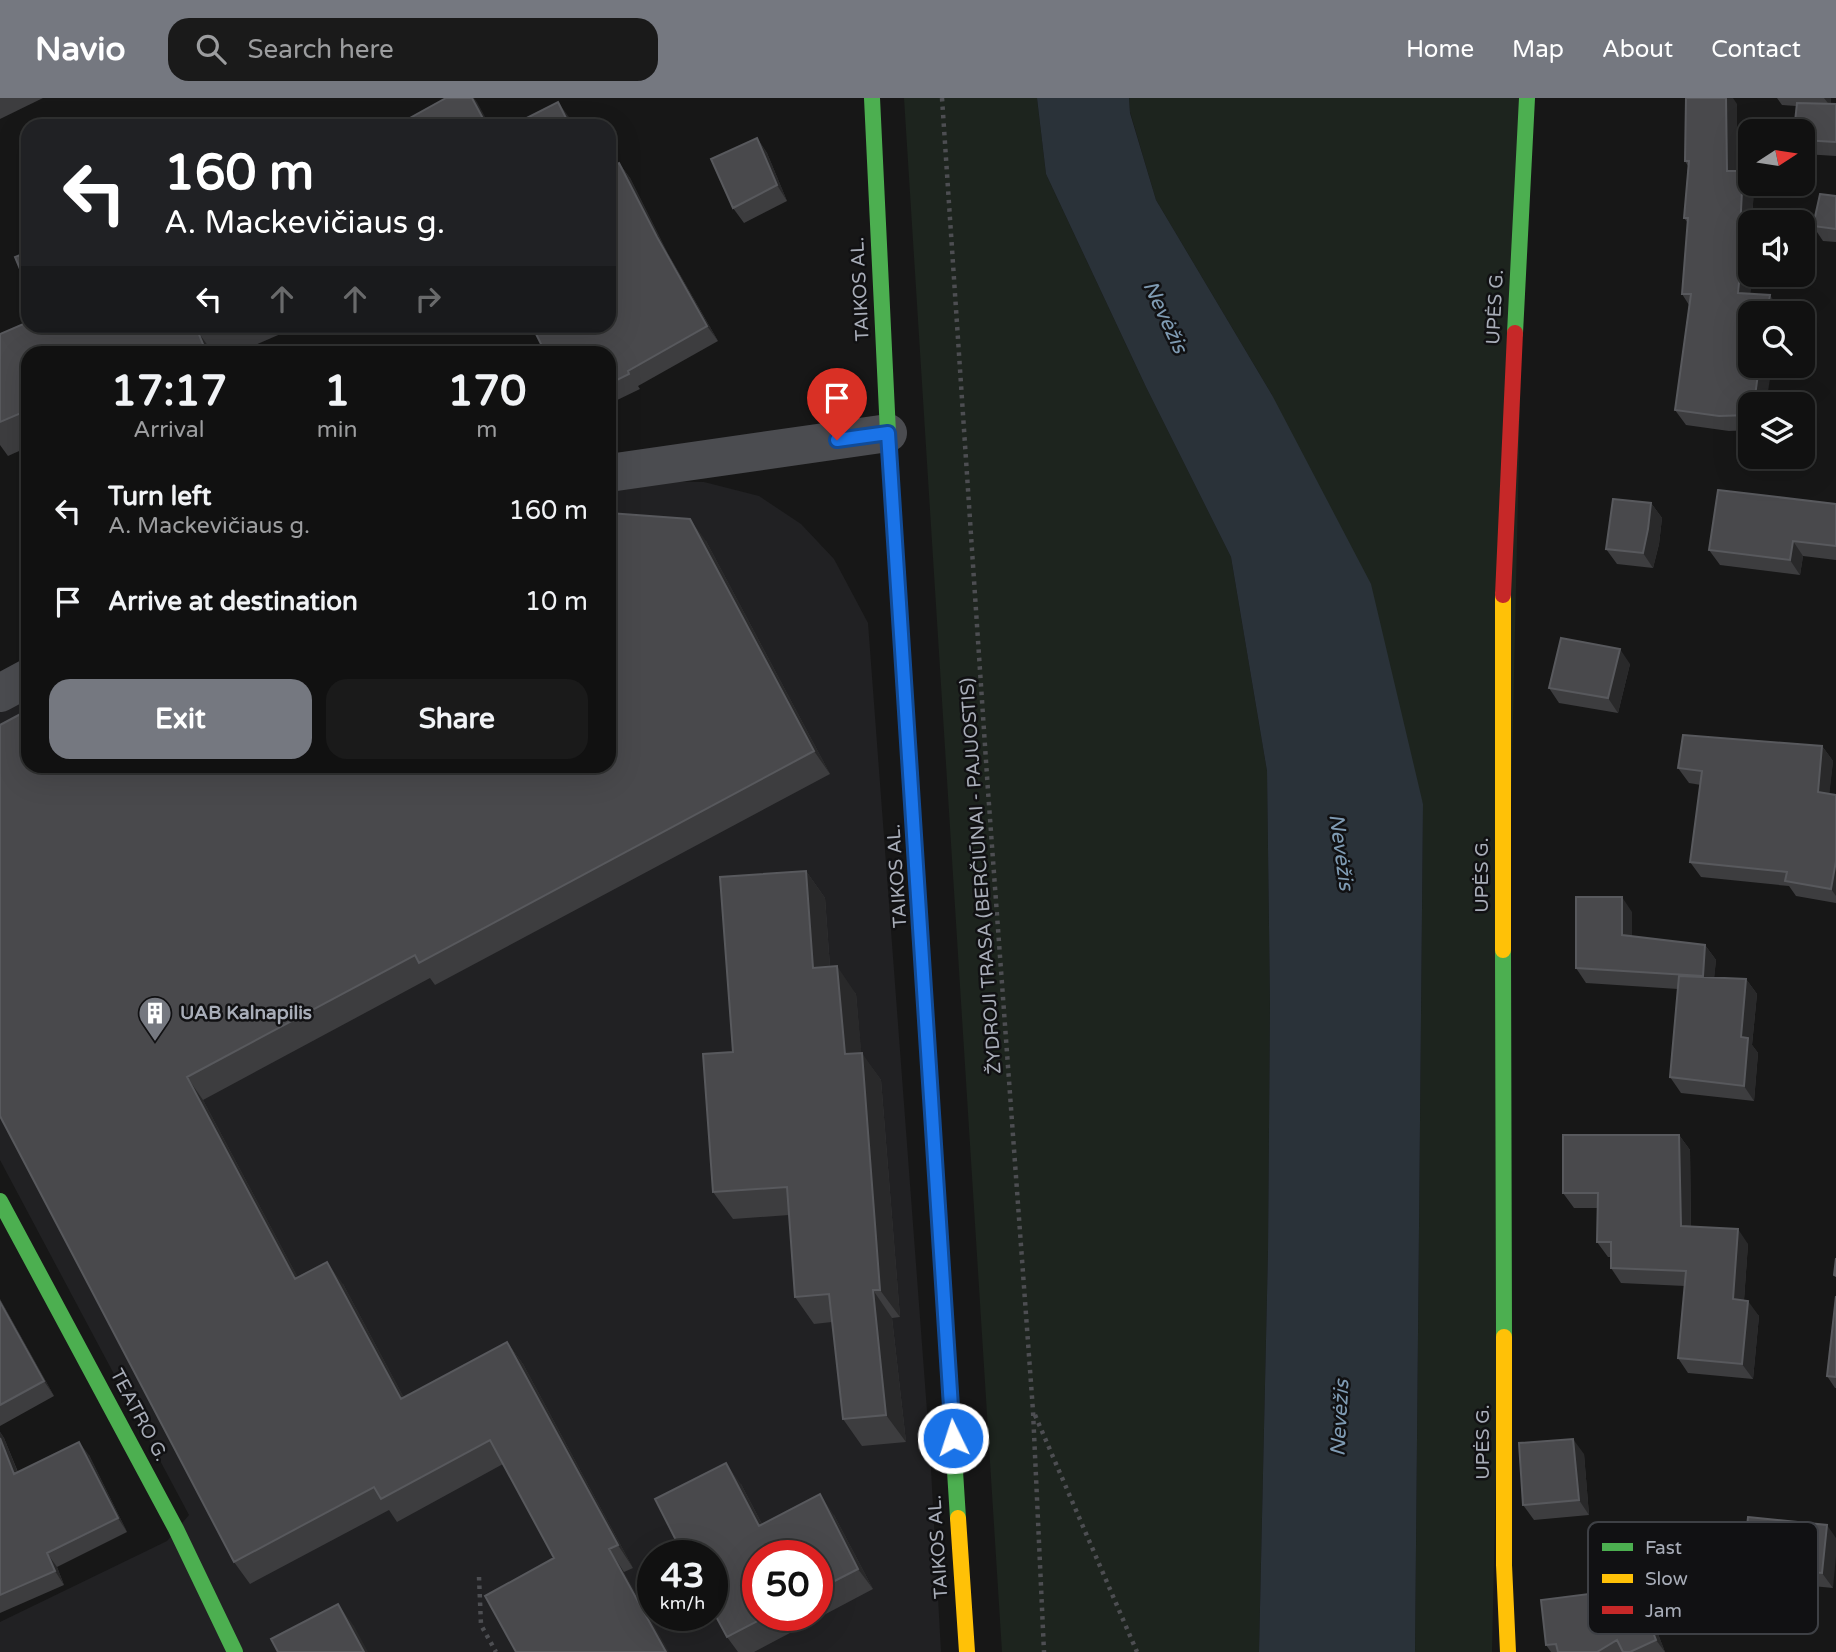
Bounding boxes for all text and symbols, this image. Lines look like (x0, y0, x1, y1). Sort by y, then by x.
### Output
search box (168, 18, 658, 81)
text: Navio (35, 30, 126, 69)
icon: search (192, 30, 230, 68)
text: Search here (248, 34, 394, 65)
text: Home (1406, 35, 1474, 64)
text: Map (1512, 35, 1564, 64)
text: About (1602, 35, 1673, 64)
text: Contact (1711, 35, 1801, 64)
north arrow (1738, 119, 1815, 196)
map controls (1738, 119, 1815, 469)
text: 160 m (164, 144, 314, 203)
icon: left (49, 147, 140, 238)
text: A. Mackevičiaus g. (164, 204, 445, 242)
button: sound (1738, 210, 1815, 287)
street label: TAIKOS AL. (846, 236, 874, 342)
street label: UPĖS G. (1482, 269, 1508, 345)
water label: Nevėžis (1137, 277, 1193, 359)
icon: left (190, 280, 228, 318)
icon: ahead (263, 280, 301, 318)
icon: ahead (336, 280, 374, 318)
icon: right (409, 280, 447, 318)
button: search (1738, 301, 1815, 378)
text: 17:17 (111, 366, 227, 417)
text: 1 (324, 366, 350, 417)
text: 170 (447, 366, 526, 417)
pin (807, 368, 867, 440)
icon: arrive (818, 379, 856, 417)
button: layers (1738, 392, 1815, 469)
text: Arrival (133, 416, 204, 444)
text: min (317, 416, 358, 444)
text: m (476, 416, 497, 444)
text: Turn left (108, 481, 211, 512)
icon: left (49, 492, 87, 530)
text: 160 m (508, 495, 588, 526)
text: A. Mackevičiaus g. (108, 512, 310, 540)
icon: arrive (49, 583, 87, 621)
text: Arrive at destination (108, 586, 358, 617)
text: 10 m (525, 586, 588, 617)
street label: ŽYDROJI TRASA (BERČIŪNAI - PAJUOSTIS) (956, 677, 1006, 1075)
button: Exit (49, 679, 312, 759)
button: Share (326, 679, 588, 759)
water label: Nevėžis (1323, 812, 1359, 894)
street label: TAIKOS AL. (882, 823, 912, 929)
street label: UPĖS G. (1471, 837, 1493, 913)
building icon: UAB Kalnapilis (136, 994, 174, 1043)
place label: UAB Kalnapilis (180, 1002, 312, 1025)
street label: TEATRO G. (105, 1365, 173, 1465)
water label: Nevėžis (1326, 1377, 1355, 1457)
position arrow (916, 1401, 990, 1475)
street label: UPĖS G. (1472, 1404, 1494, 1480)
street label: TAIKOS AL. (923, 1494, 953, 1600)
legend (1588, 1522, 1818, 1634)
text: Fast (1645, 1537, 1682, 1559)
speed limit sign: 50 (742, 1540, 833, 1631)
text: 43 (661, 1555, 704, 1597)
text: Slow (1645, 1568, 1688, 1590)
text: km/h (660, 1592, 705, 1614)
text: Jam (1645, 1600, 1682, 1622)

